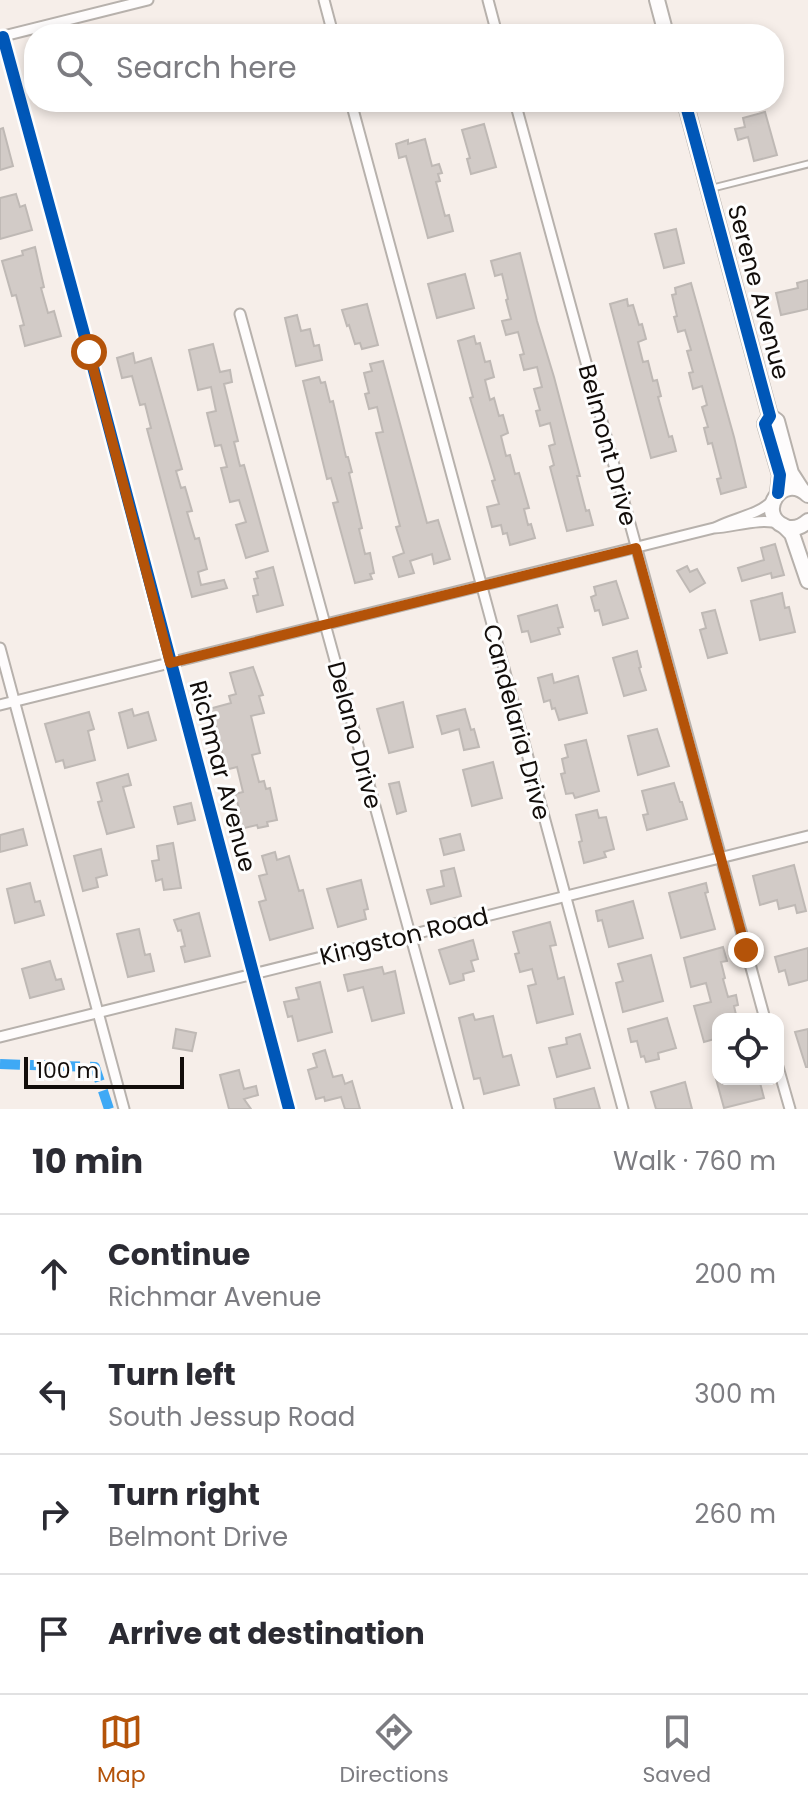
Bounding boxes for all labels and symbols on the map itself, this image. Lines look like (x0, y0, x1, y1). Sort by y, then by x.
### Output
street label: Serene Avenue (720, 201, 798, 383)
route start (71, 334, 107, 370)
street label: Belmont Drive (571, 360, 645, 530)
street label: Candelaria Drive (475, 621, 559, 823)
street label: Delano Drive (319, 658, 391, 812)
street label: Richmar Avenue (182, 677, 264, 875)
street label: Kingston Road (316, 899, 492, 973)
route end (728, 932, 764, 968)
scale bar (24, 1053, 184, 1089)

